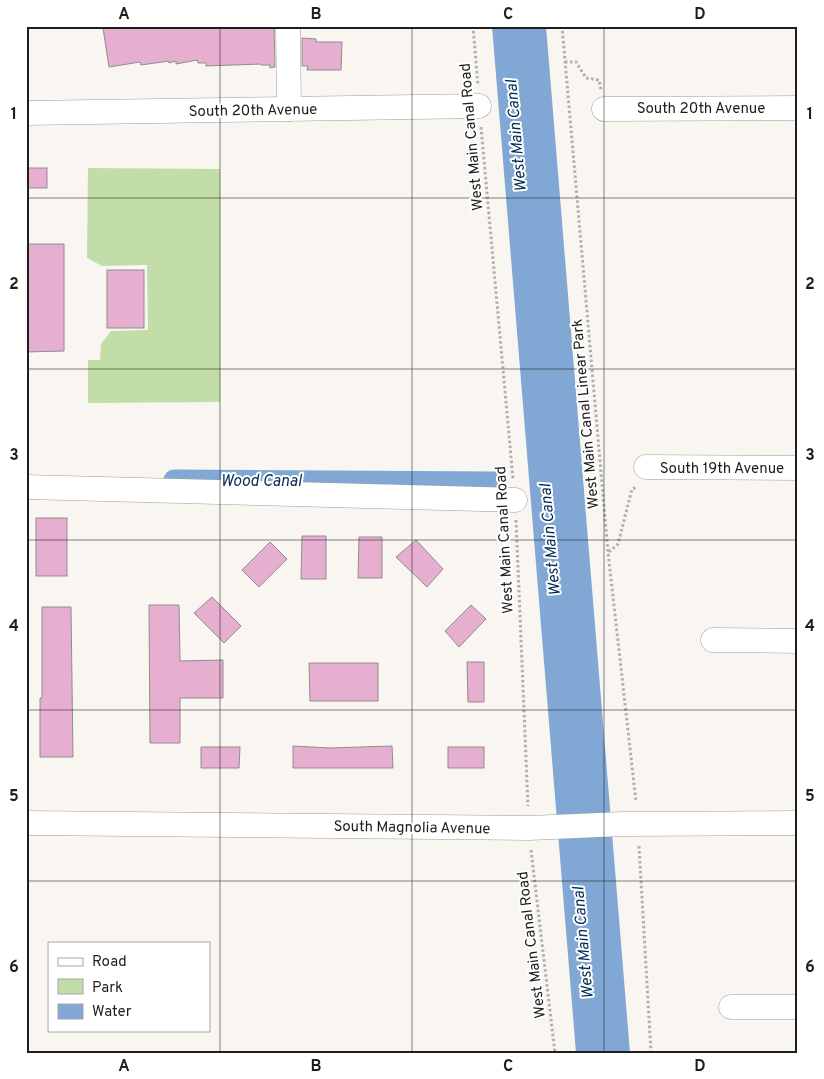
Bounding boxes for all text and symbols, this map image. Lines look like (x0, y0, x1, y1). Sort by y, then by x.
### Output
text: A (118, 5, 130, 25)
text: B (310, 5, 322, 25)
text: C (503, 5, 513, 25)
text: D (694, 5, 706, 25)
street label: West Main Canal Road (457, 62, 488, 211)
water label: West Main Canal (502, 78, 532, 193)
street label: South 20th Avenue (637, 100, 765, 119)
street label: South 20th Avenue (189, 101, 317, 122)
text: 1 (11, 105, 17, 125)
text: 1 (807, 105, 813, 125)
text: 2 (9, 275, 19, 295)
text: 2 (805, 275, 815, 295)
street label: West Main Canal Linear Park (569, 318, 604, 510)
text: 3 (9, 446, 19, 466)
text: 3 (805, 446, 815, 466)
street label: South 19th Avenue (660, 460, 784, 479)
street label: West Main Canal Road (492, 466, 519, 614)
water label: Wood Canal (220, 472, 303, 492)
water label: West Main Canal (536, 482, 566, 597)
text: 4 (9, 617, 19, 637)
text: 4 (805, 617, 815, 637)
text: 5 (9, 787, 19, 807)
text: 5 (805, 787, 815, 807)
street label: South Magnolia Avenue (333, 818, 491, 839)
street label: West Main Canal Road (514, 870, 551, 1019)
water label: West Main Canal (569, 885, 599, 1000)
legend (48, 942, 210, 1032)
text: Road (92, 953, 127, 972)
text: 6 (9, 958, 19, 978)
text: 6 (805, 958, 815, 978)
text: Park (92, 979, 123, 998)
text: Water (92, 1003, 132, 1022)
text: A (118, 1057, 130, 1077)
text: B (310, 1057, 322, 1077)
text: C (503, 1057, 513, 1077)
text: D (694, 1057, 706, 1077)

